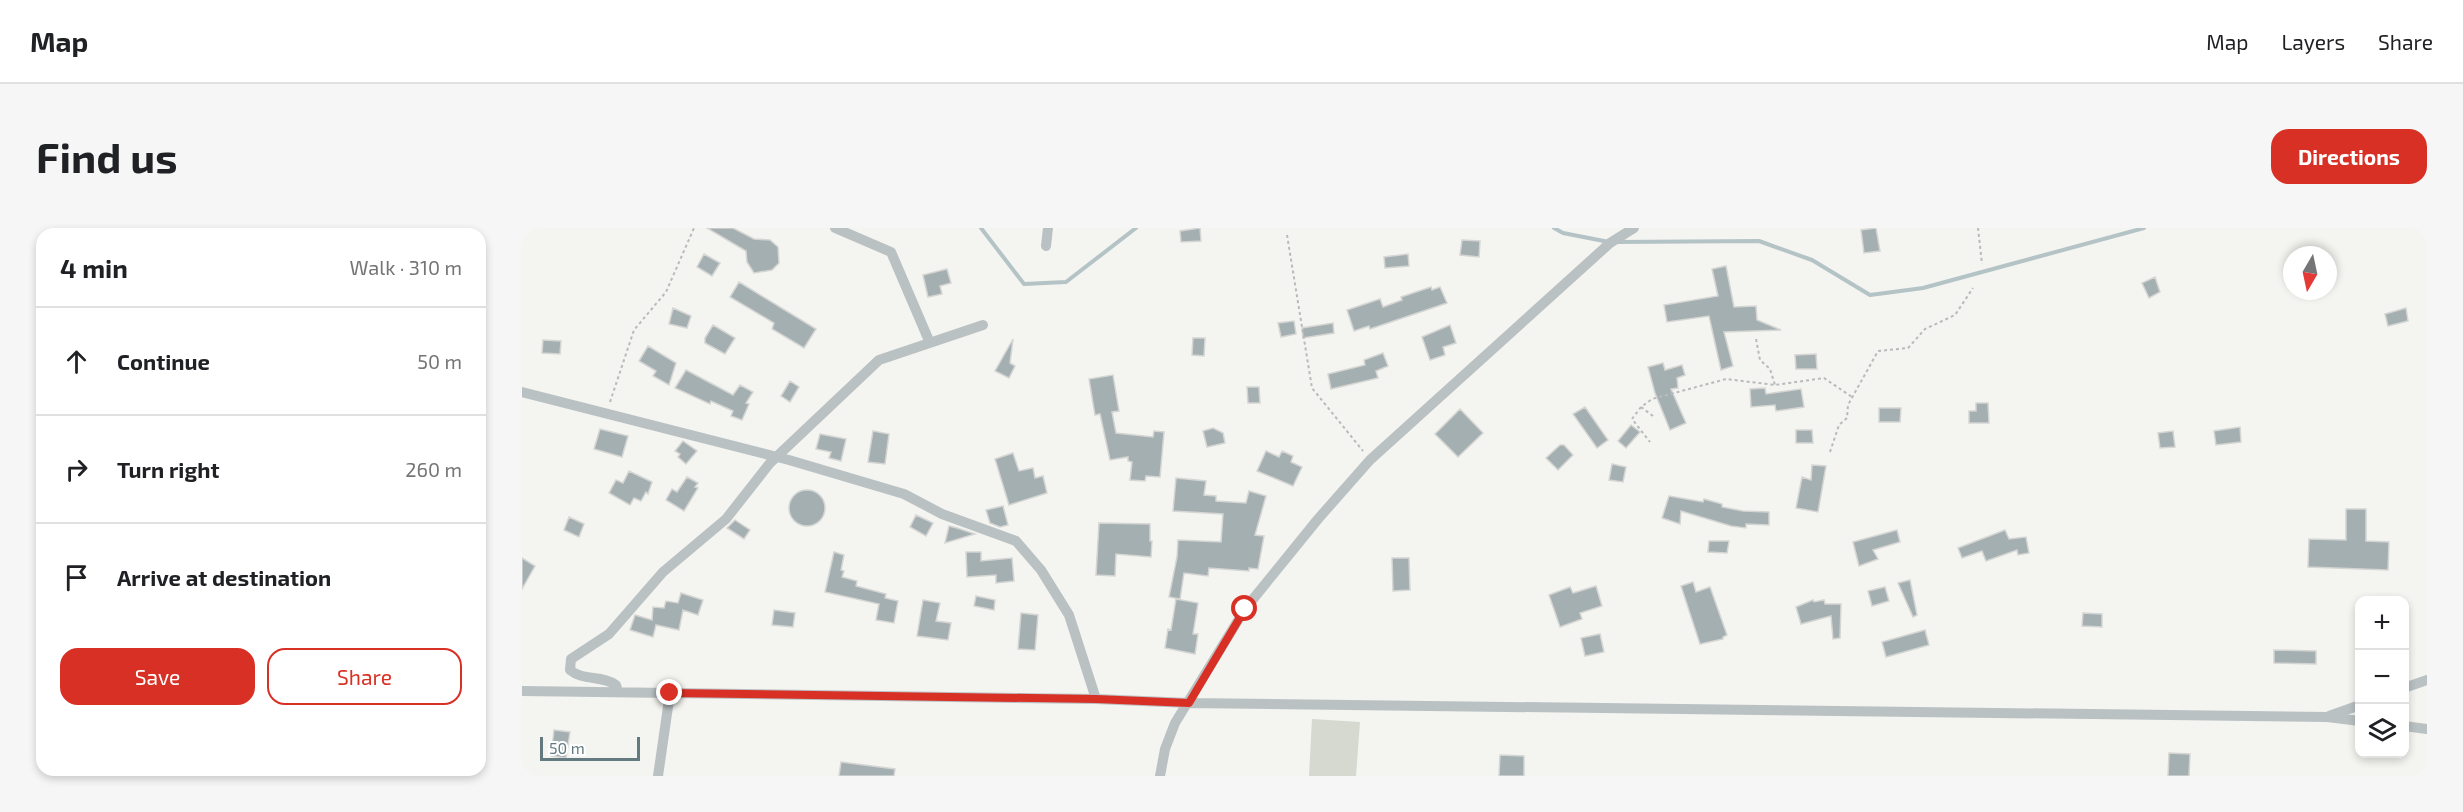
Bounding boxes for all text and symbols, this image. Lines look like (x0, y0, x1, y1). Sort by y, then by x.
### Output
text: Map (30, 24, 88, 58)
text: Map (2206, 29, 2248, 54)
text: Layers (2281, 29, 2345, 54)
text: Share (2378, 29, 2433, 54)
button: Directions (2271, 129, 2427, 184)
text: Find us (36, 131, 178, 181)
north arrow (2283, 246, 2337, 300)
text: 4 min (60, 252, 128, 283)
text: Walk · 310 m (350, 255, 462, 279)
icon: ahead (60, 345, 93, 378)
text: Continue (117, 348, 210, 374)
text: 50 m (417, 349, 462, 373)
icon: right (60, 453, 93, 486)
text: Turn right (117, 456, 219, 482)
text: 260 m (405, 457, 462, 481)
icon: arrive (60, 561, 93, 594)
text: Arrive at destination (117, 564, 331, 590)
route start (1231, 595, 1257, 621)
map controls (2355, 596, 2409, 758)
button: + (2355, 596, 2409, 650)
button: Save (60, 648, 255, 705)
button: Share (267, 648, 462, 705)
button: − (2355, 650, 2409, 704)
route end (656, 679, 682, 705)
button: layers (2355, 704, 2409, 758)
scale bar (540, 734, 640, 762)
text: 50 m (549, 738, 585, 757)

